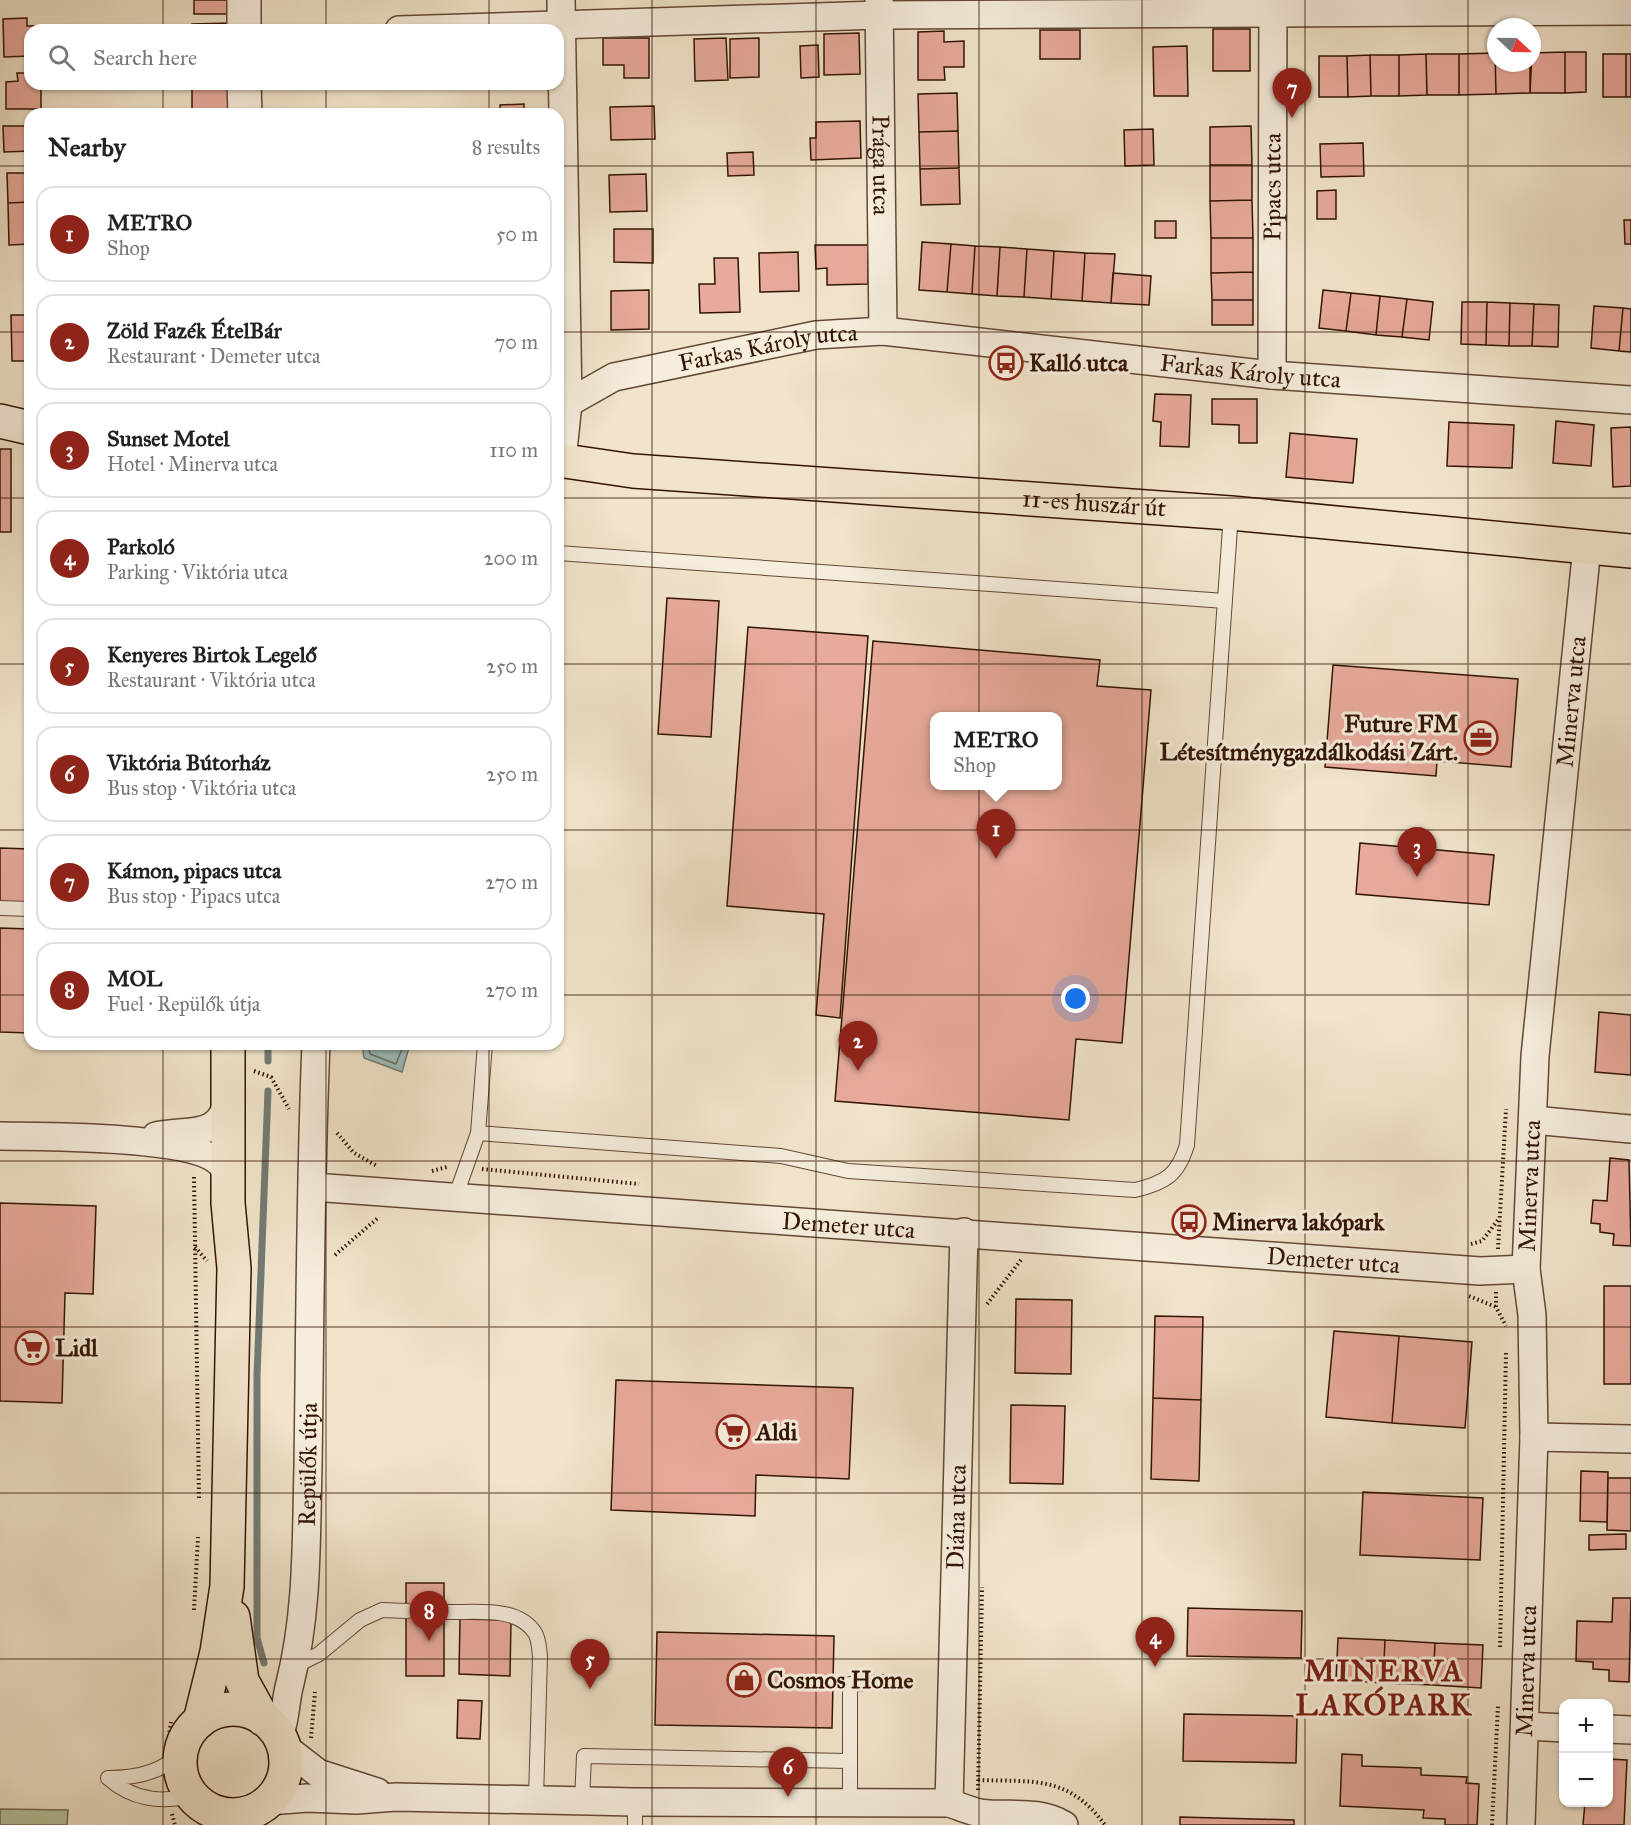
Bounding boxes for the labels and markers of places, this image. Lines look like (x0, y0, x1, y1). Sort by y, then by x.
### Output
pin: 7 (1272, 68, 1312, 118)
bus stop icon: Kalló utca (988, 345, 1024, 381)
place label: Kalló utca (1029, 348, 1129, 378)
place label: Future FM Létesítménygazdálkodási Zárt. (1160, 709, 1458, 767)
office icon: Future FM Létesítménygazdálkodási Zárt. (1463, 720, 1499, 756)
pin: 1 (976, 810, 1016, 859)
pin: 3 (1398, 828, 1436, 877)
pin: 2 (838, 1022, 878, 1071)
bus stop icon: Minerva lakópark (1171, 1204, 1207, 1240)
place label: Minerva lakópark (1212, 1207, 1385, 1237)
supermarket icon: Lidl (14, 1330, 50, 1366)
place label: Lidl (55, 1333, 98, 1363)
supermarket icon: Aldi (715, 1414, 751, 1450)
place label: Aldi (754, 1417, 798, 1447)
pin: 8 (410, 1592, 448, 1641)
pin: 4 (1136, 1618, 1174, 1667)
pin: 5 (570, 1640, 610, 1689)
shop icon: Cosmos Home (726, 1662, 762, 1698)
place label: Cosmos Home (767, 1665, 913, 1695)
pin: 6 (768, 1748, 808, 1797)

